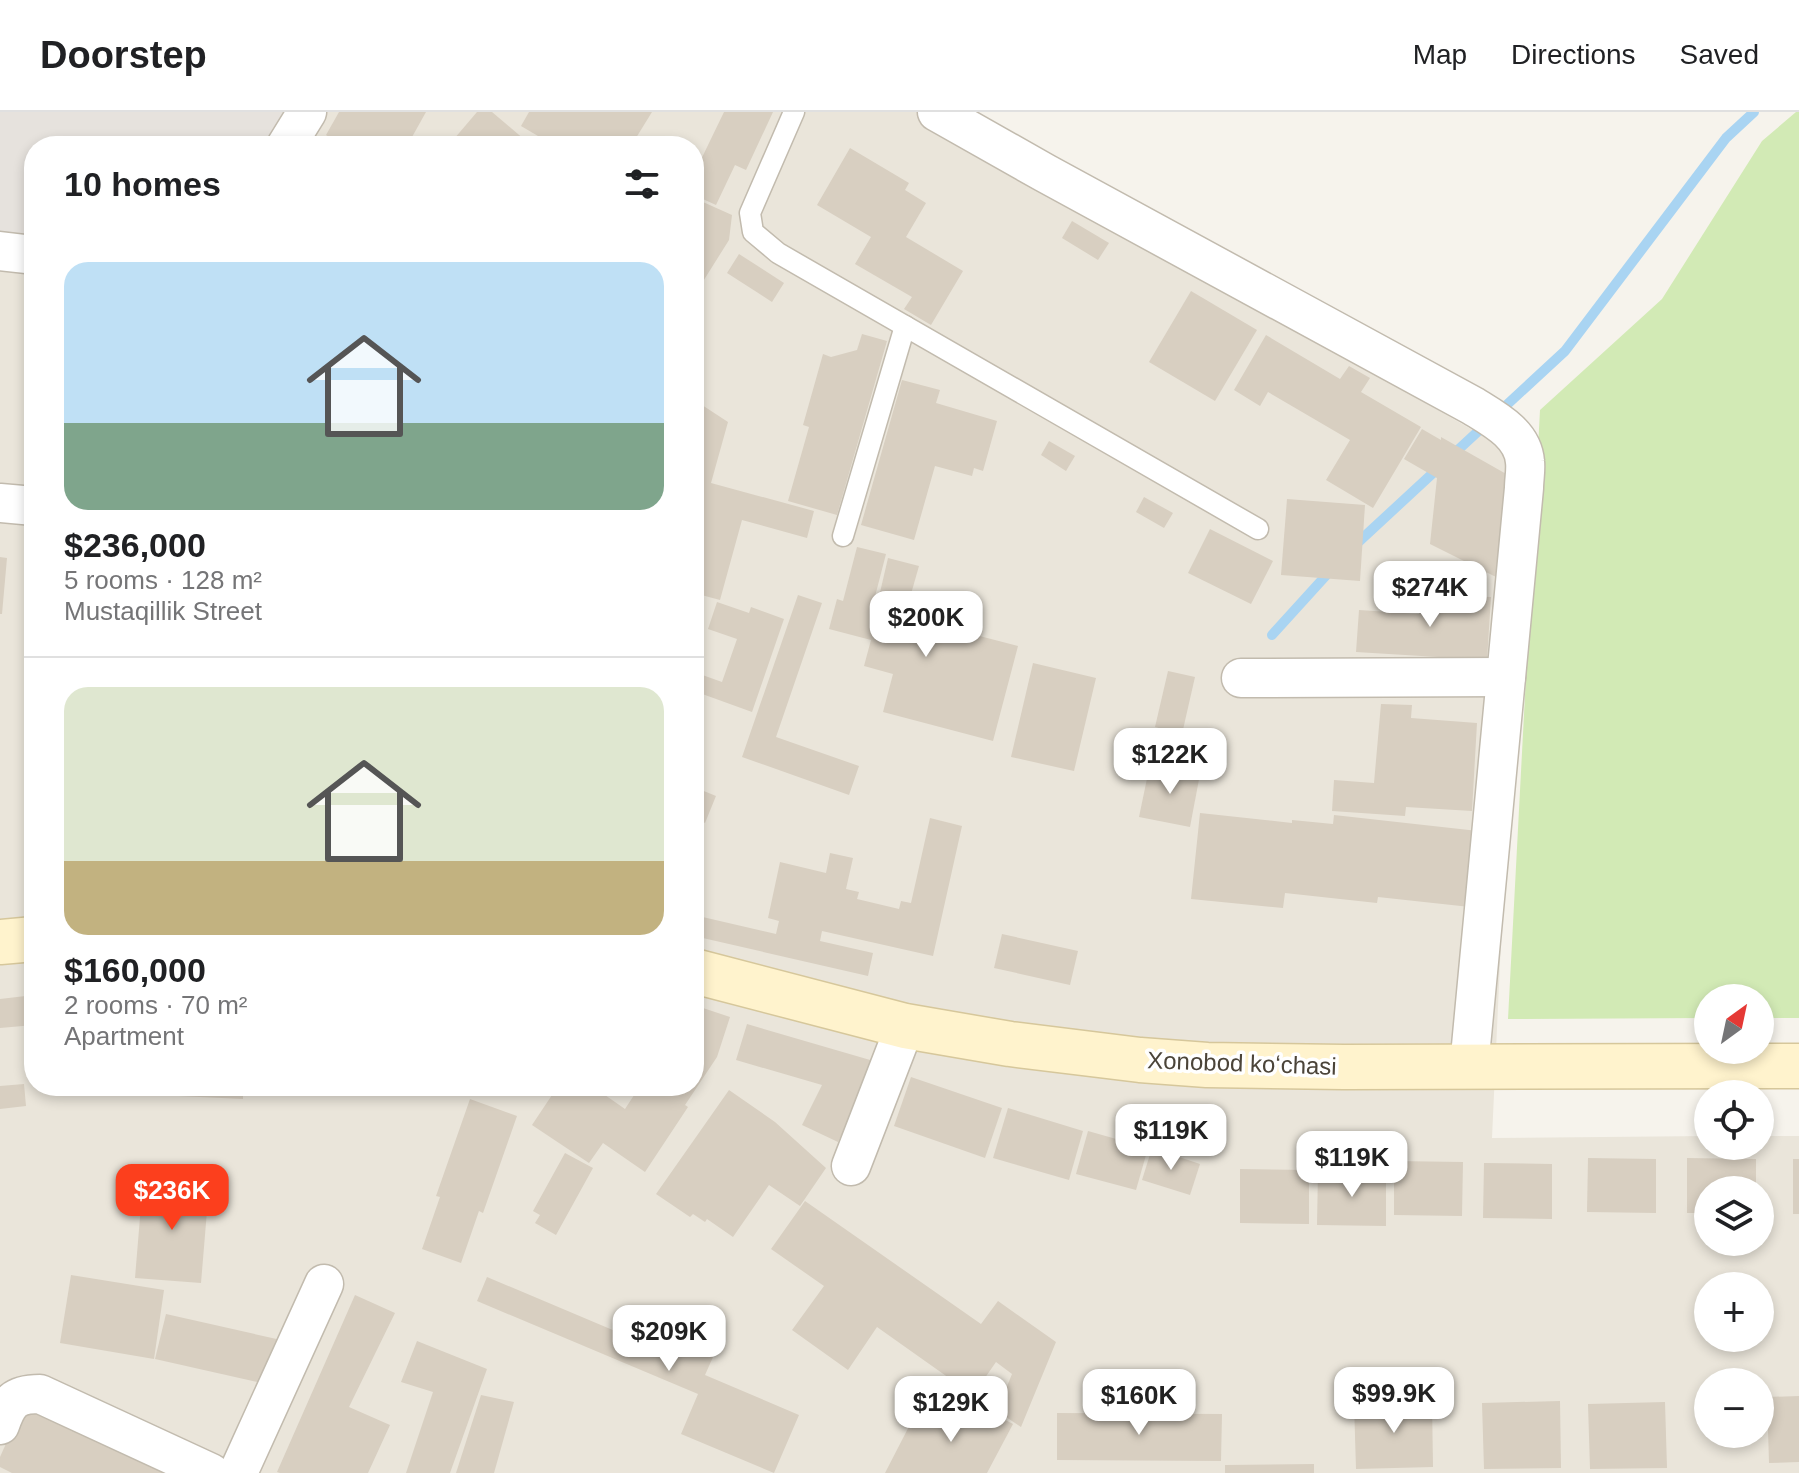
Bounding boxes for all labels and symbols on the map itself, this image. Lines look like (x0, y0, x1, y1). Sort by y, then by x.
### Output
pin: $274K (1374, 561, 1486, 629)
pin: $200K (870, 591, 982, 659)
pin: $122K (1114, 728, 1226, 796)
north arrow (1694, 984, 1774, 1064)
street label: Xonobod koʻchasi (1147, 1046, 1337, 1080)
pin: $119K (1115, 1104, 1227, 1172)
pin: $119K (1296, 1131, 1408, 1199)
pin: $236K (116, 1164, 228, 1232)
pin: $209K (613, 1305, 725, 1373)
pin: $99.9K (1329, 1367, 1459, 1435)
pin: $160K (1083, 1369, 1195, 1437)
pin: $129K (895, 1376, 1007, 1444)

